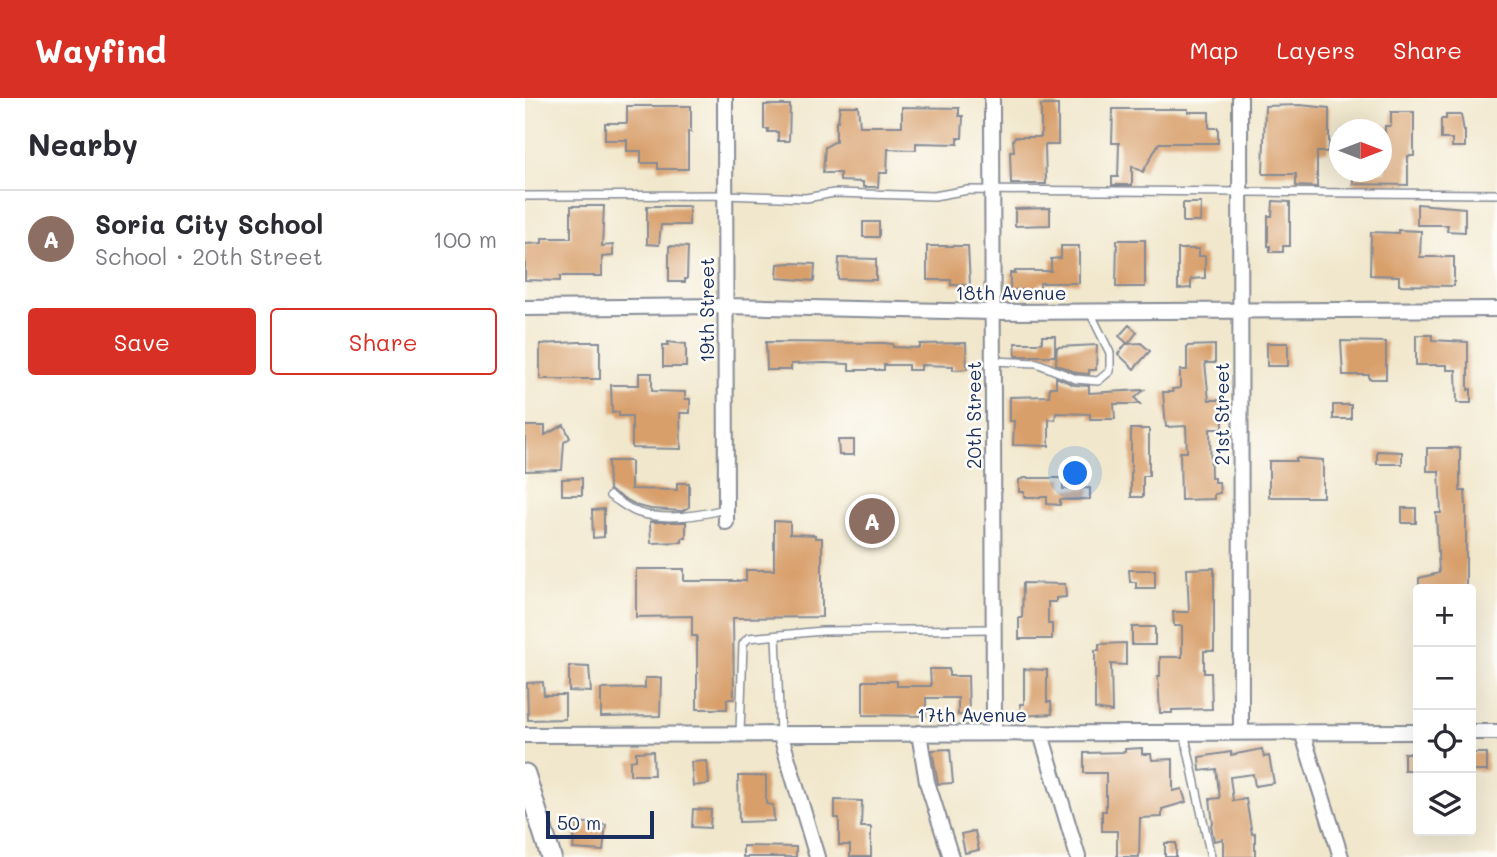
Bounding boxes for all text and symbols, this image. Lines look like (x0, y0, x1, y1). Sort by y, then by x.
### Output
text: Wayfind (35, 28, 166, 71)
text: Map (1190, 34, 1238, 65)
text: Layers (1276, 34, 1355, 65)
text: Share (1393, 34, 1462, 65)
north arrow (1329, 119, 1392, 182)
text: Nearby (28, 124, 138, 164)
text: Soria City School (95, 207, 323, 241)
text: A (43, 224, 59, 254)
text: 100 m (433, 224, 497, 254)
text: School · 20th Street (95, 241, 323, 271)
street label: 19th Street (694, 257, 719, 363)
street label: 18th Avenue (956, 280, 1066, 305)
button: Save (28, 308, 256, 375)
button: Share (270, 308, 497, 375)
street label: 20th Street (961, 361, 986, 469)
street label: 21st Street (1209, 362, 1234, 466)
your location (1058, 456, 1092, 490)
pin: A (849, 495, 895, 547)
map controls (1413, 584, 1476, 836)
button: + (1413, 584, 1476, 647)
button: − (1413, 647, 1476, 710)
street label: 17th Avenue (917, 702, 1027, 727)
button: locate (1413, 710, 1476, 773)
button: layers (1413, 773, 1476, 836)
scale bar (546, 808, 655, 840)
text: 50 m (557, 810, 601, 835)

